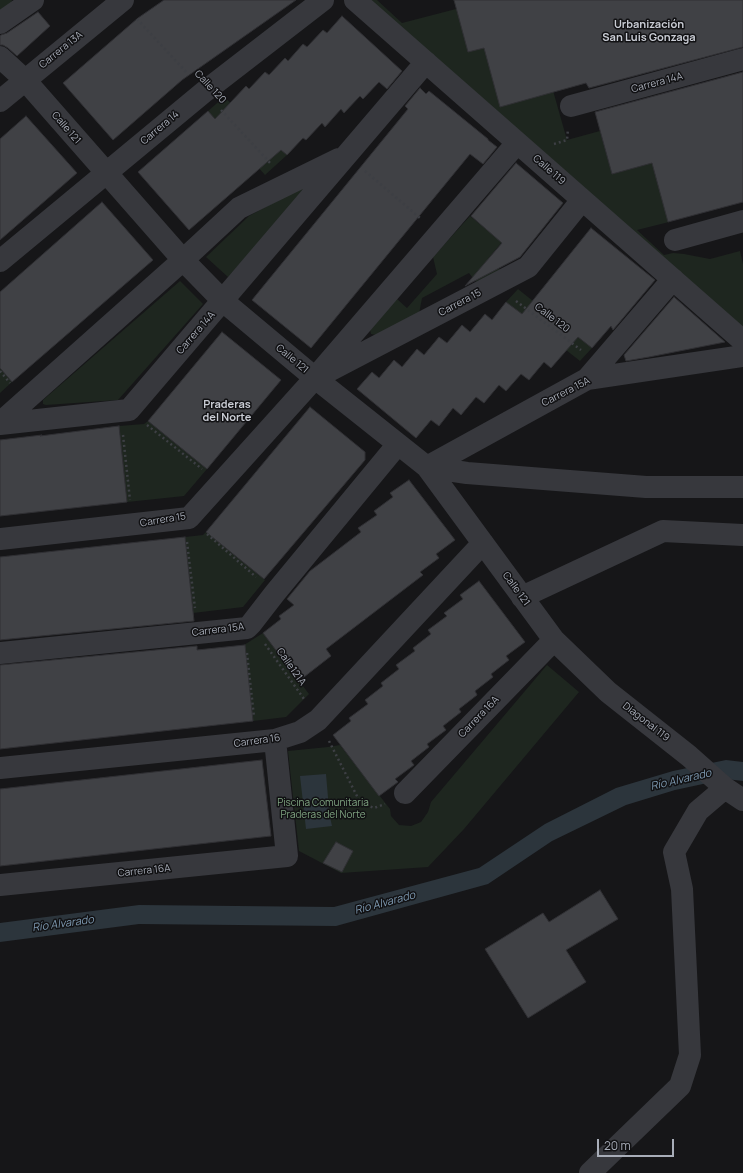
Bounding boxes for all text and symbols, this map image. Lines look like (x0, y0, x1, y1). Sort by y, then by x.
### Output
district label: Urbanización San Luis Gonzaga (602, 18, 696, 44)
street label: Carrera 13A (37, 29, 85, 71)
street label: Calle 120 (192, 68, 228, 106)
street label: Carrera 14A (630, 70, 684, 96)
street label: Carrera 14 (138, 108, 182, 148)
street label: Calle 121 (49, 109, 83, 147)
street label: Calle 119 (530, 153, 568, 187)
street label: Carrera 15 (437, 287, 483, 319)
street label: Calle 120 (532, 301, 572, 335)
street label: Carrera 14A (174, 309, 218, 357)
street label: Calle 121 (273, 342, 311, 376)
street label: Carrera 15A (540, 375, 592, 409)
district label: Praderas del Norte (203, 398, 251, 424)
street label: Carrera 15 (139, 510, 187, 530)
street label: Calle 121 (500, 570, 532, 608)
street label: Carrera 15A (191, 621, 245, 639)
street label: Calle121A (274, 646, 308, 688)
street label: Carrera 16A (456, 694, 502, 740)
street label: Diagonal 119 (620, 700, 672, 744)
street label: Carrera 16 (233, 732, 281, 750)
water label: Río Alvarado (649, 767, 713, 793)
park label: Piscina Comunitaria Praderas del Norte (277, 797, 369, 820)
street label: Carrera 16A (117, 862, 171, 880)
water label: Río Alvarado (353, 889, 417, 917)
water label: Río Alvarado (31, 913, 95, 935)
scale bar (599, 1131, 676, 1157)
text: 20 m (604, 1137, 631, 1154)

